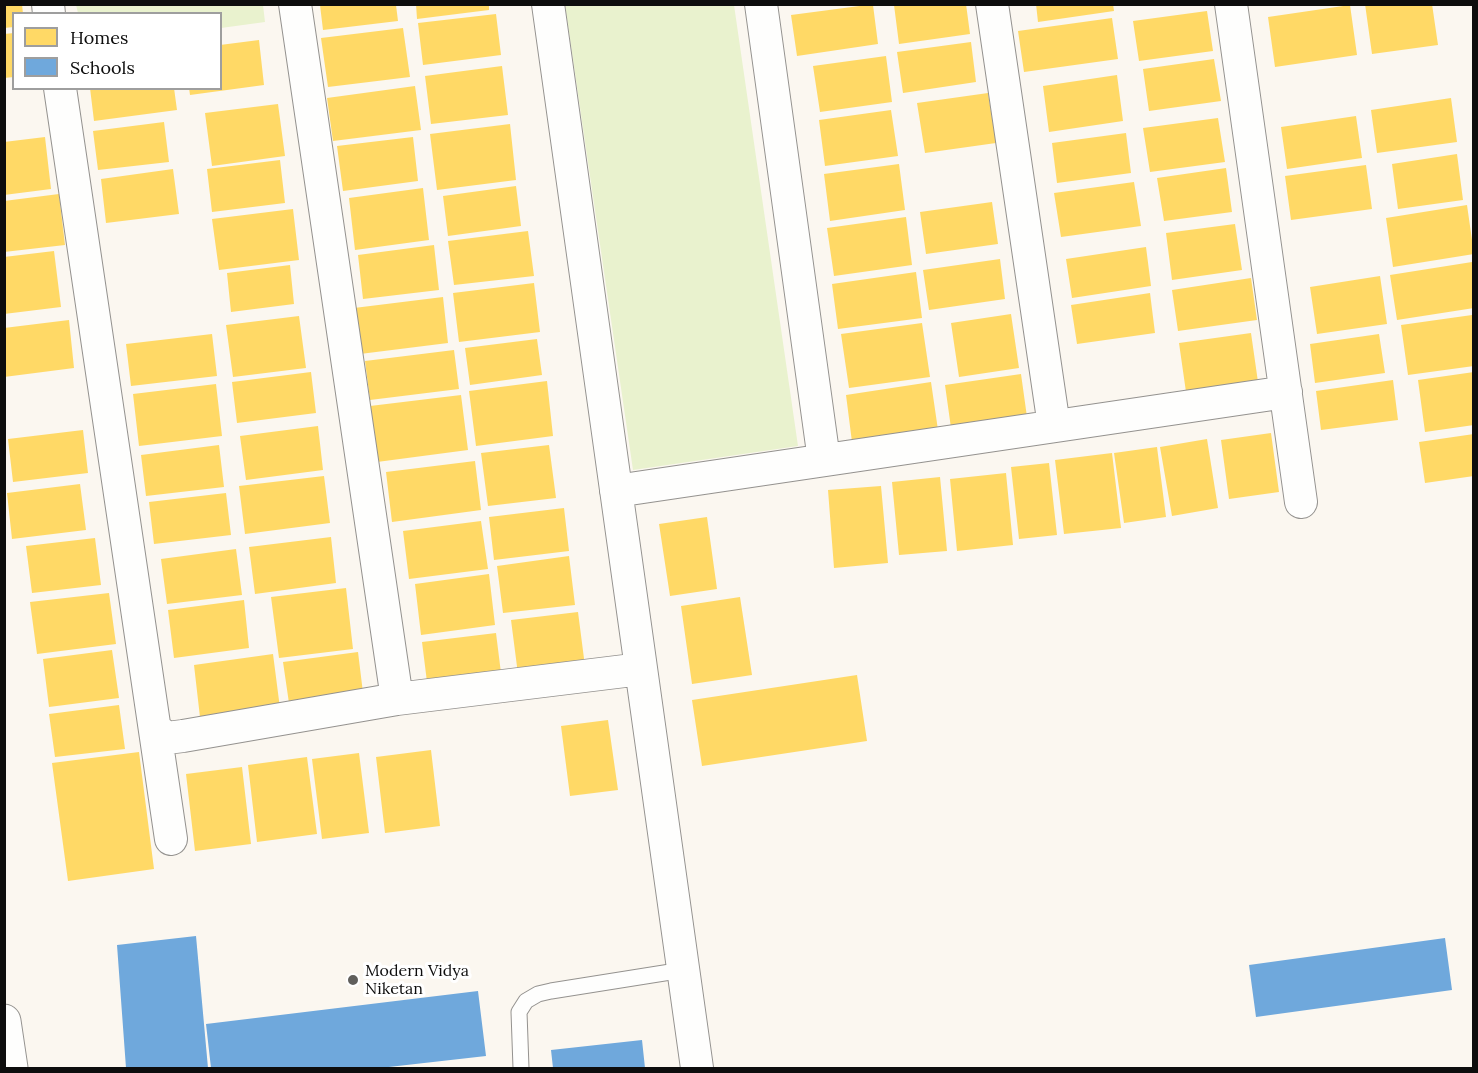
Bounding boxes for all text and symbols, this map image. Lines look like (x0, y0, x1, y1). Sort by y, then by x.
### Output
legend (12, 12, 222, 90)
text: Homes (70, 26, 128, 49)
text: Schools (70, 56, 135, 79)
place label: Modern Vidya Niketan (365, 961, 469, 999)
marker: Modern Vidya Niketan (346, 973, 360, 987)

